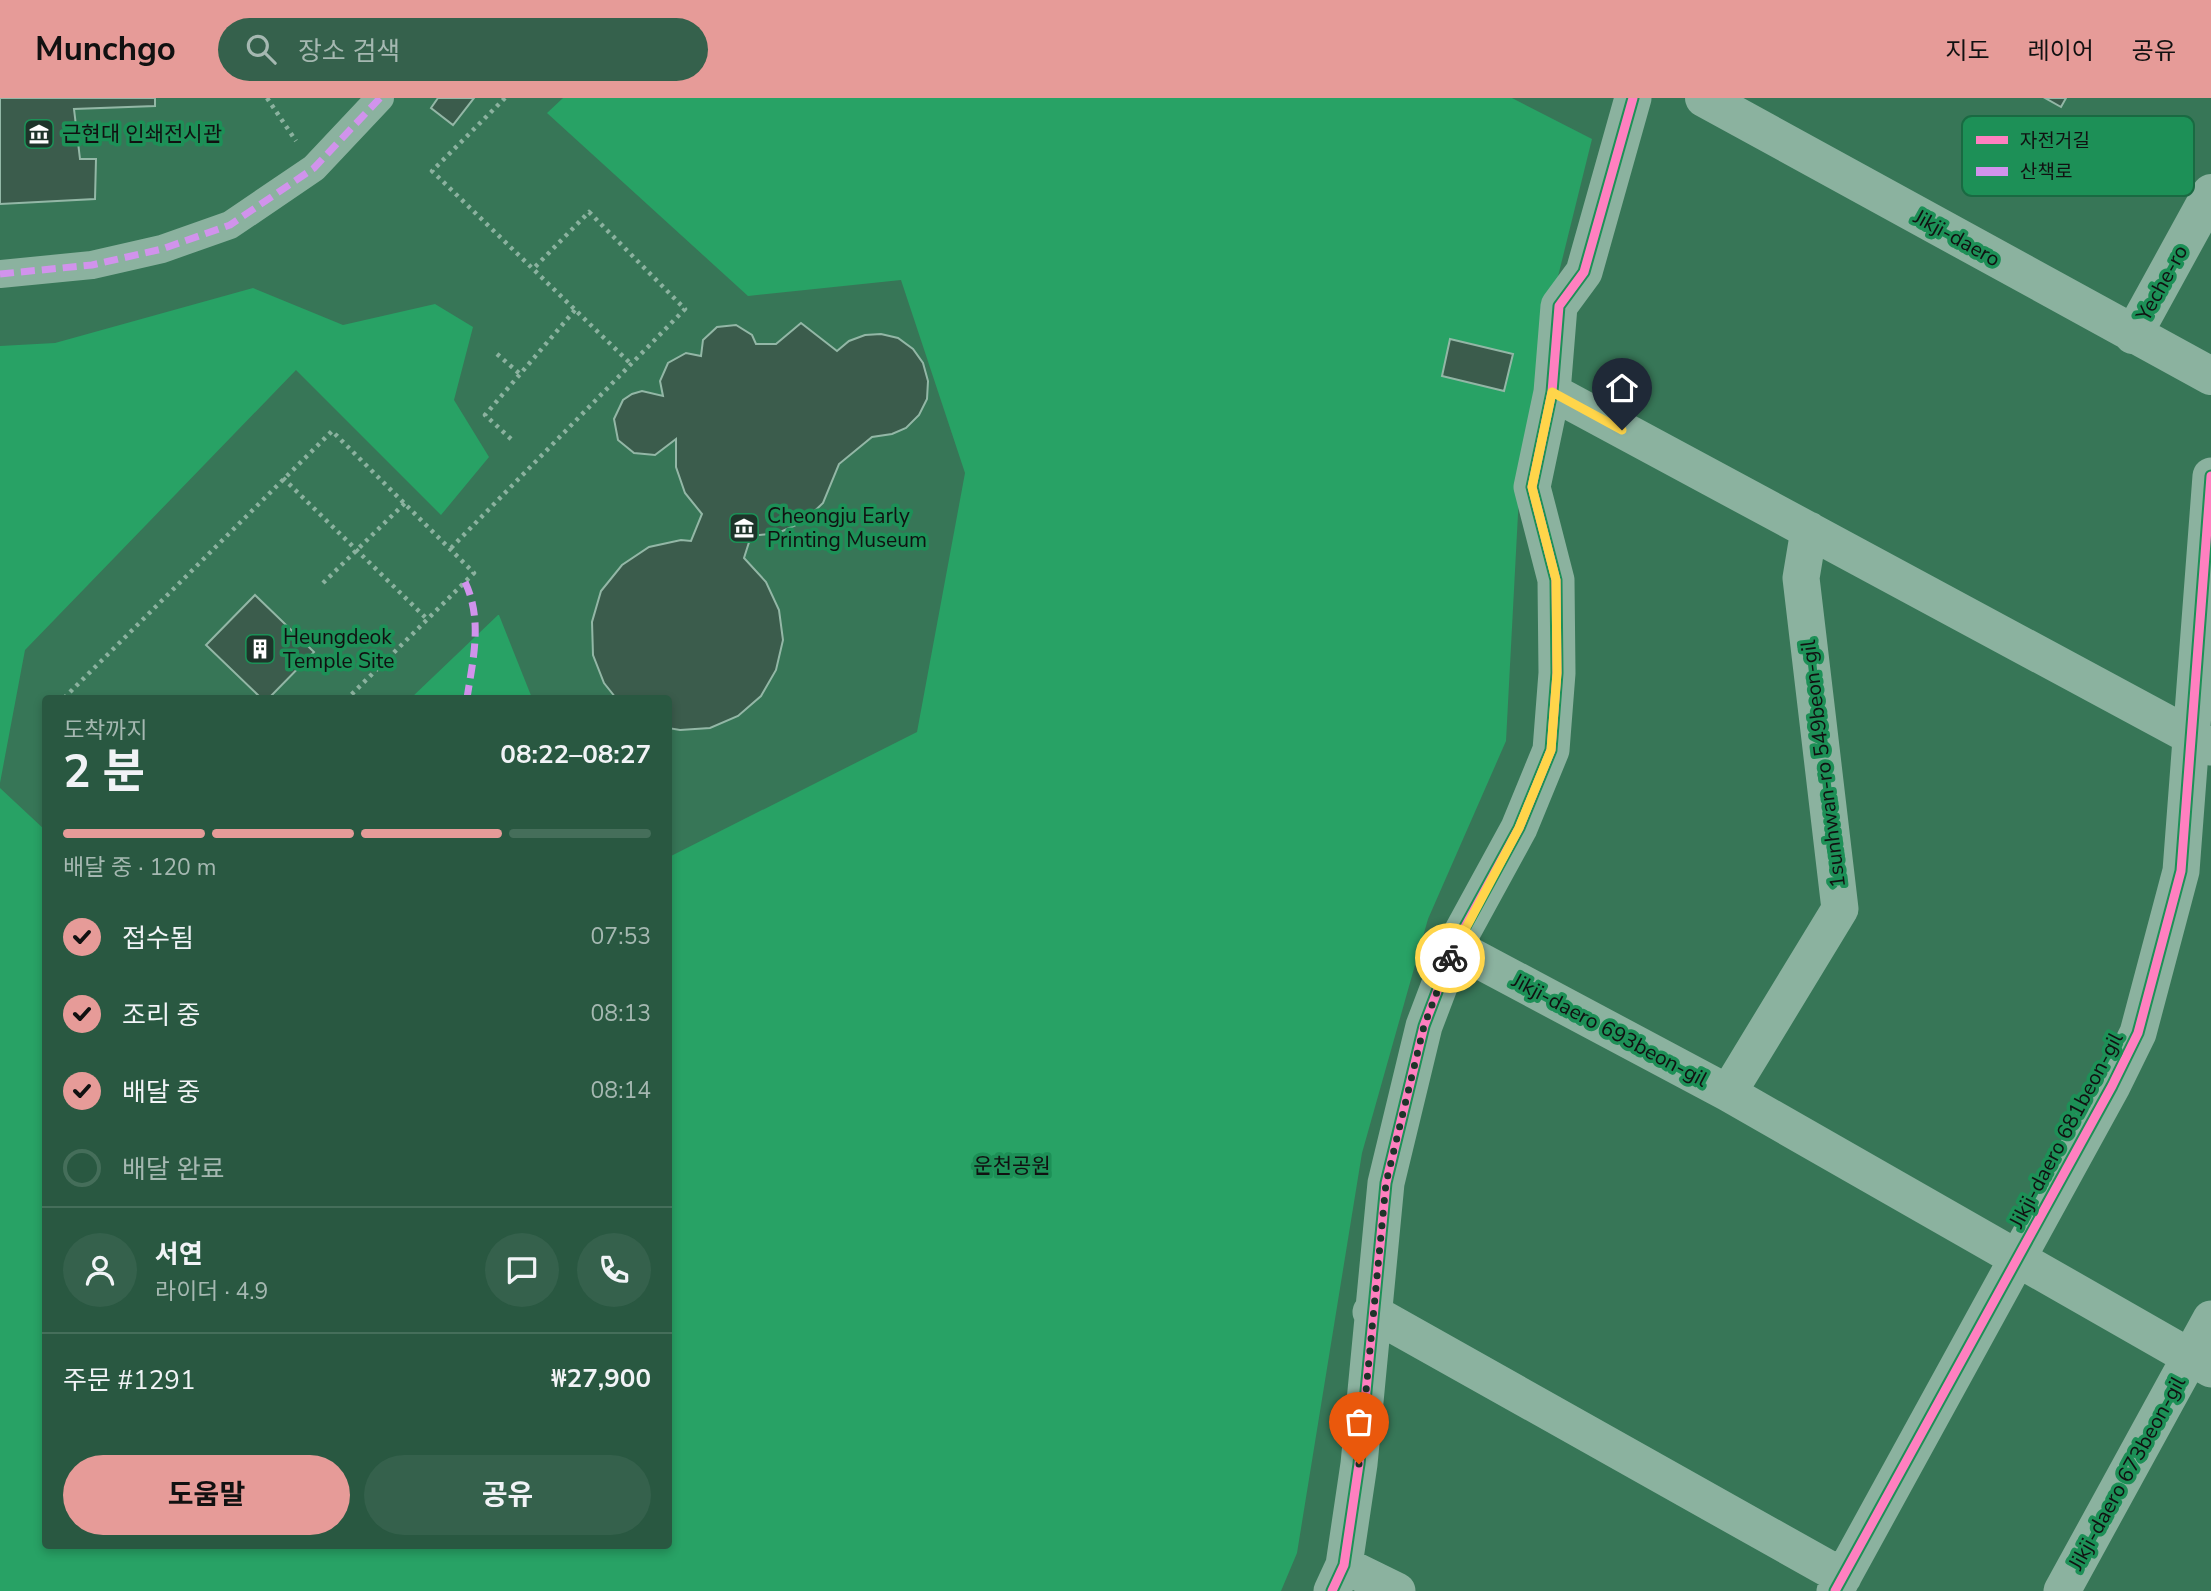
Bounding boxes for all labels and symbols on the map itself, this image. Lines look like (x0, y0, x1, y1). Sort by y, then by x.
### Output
legend (1962, 116, 2194, 196)
museum icon: 근현대 인쇄전시관 (22, 117, 56, 151)
place label: 근현대 인쇄전시관 (62, 120, 222, 148)
text: 자전거길 (2020, 128, 2090, 154)
text: 산책로 (2020, 159, 2072, 185)
street label: Jikji-daero (1908, 202, 2005, 273)
street label: Yeche-ro (2129, 240, 2194, 327)
pin (1592, 358, 1652, 430)
place label: Cheongju Early Printing Museum (767, 502, 927, 554)
museum icon: Cheongju Early Printing Museum (727, 511, 761, 545)
place label: Heungdeok Temple Site (283, 623, 394, 675)
building icon: Heungdeok Temple Site (243, 632, 277, 666)
street label: 1sunhwan-ro 549beon-gil (1794, 638, 1852, 890)
courier (1415, 923, 1485, 993)
street label: Jikji-daero 693beon-gil (1506, 966, 1713, 1094)
street label: Jikji-daero 681beon-gil (2002, 1027, 2130, 1234)
park label: 운천공원 (973, 1152, 1051, 1180)
street label: Jikji-daero 673beon-gil (2062, 1370, 2192, 1576)
pin (1329, 1392, 1389, 1464)

